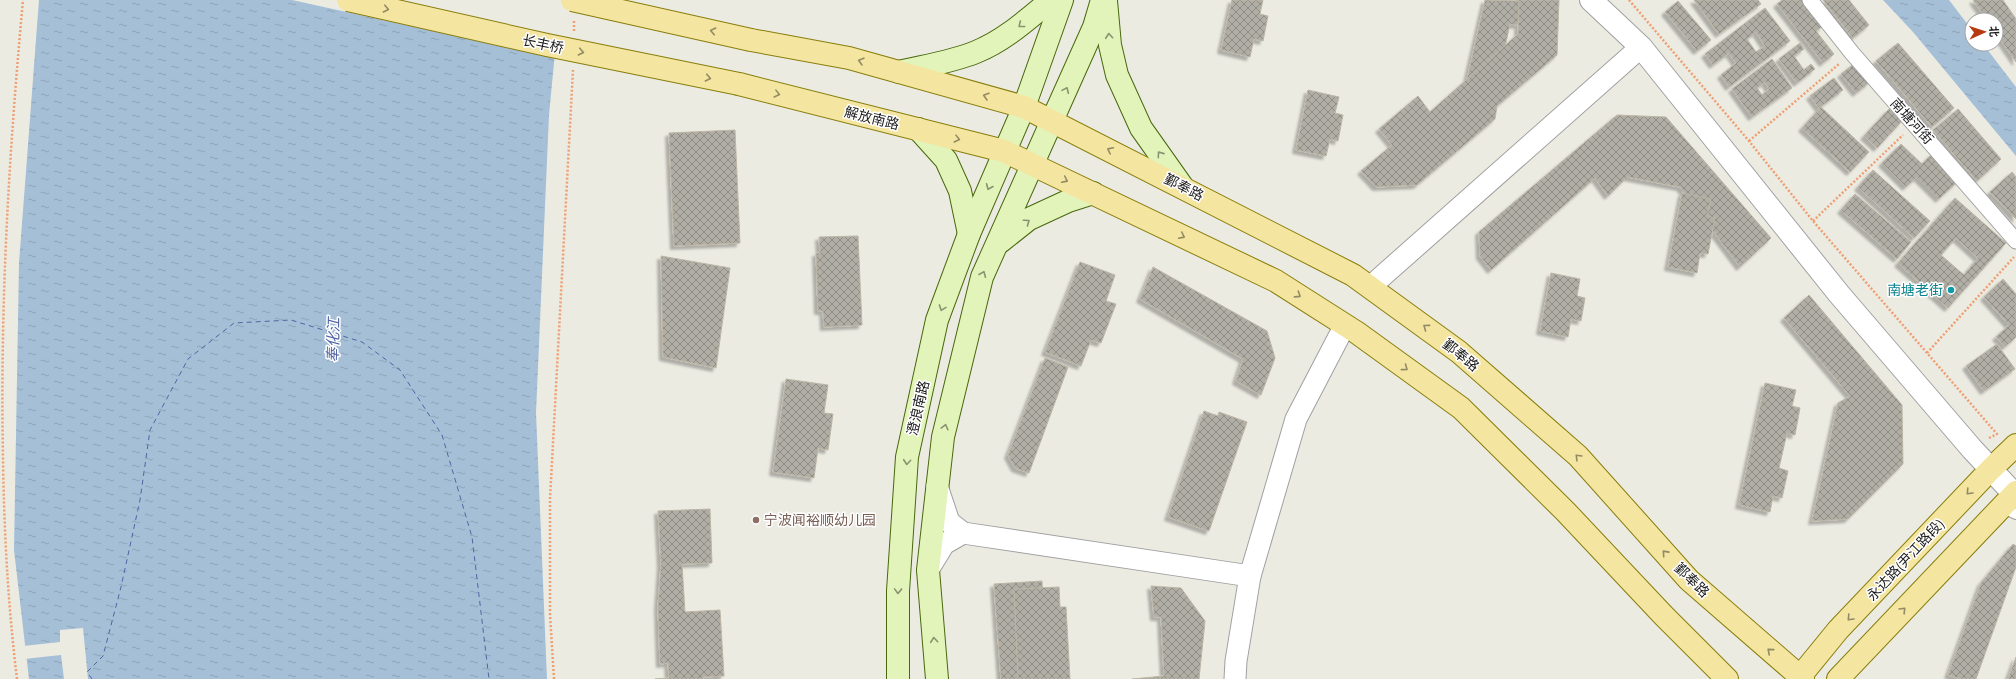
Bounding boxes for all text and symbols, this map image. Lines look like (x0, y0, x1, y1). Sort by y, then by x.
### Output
one-way arrow (382, 4, 389, 12)
north arrow (1964, 12, 2004, 52)
one-way arrow (1019, 20, 1026, 27)
text: 北 (1987, 26, 2001, 37)
one-way arrow (710, 28, 716, 36)
street label: 长丰桥 (521, 31, 565, 57)
one-way arrow (1105, 33, 1114, 40)
one-way arrow (578, 47, 584, 56)
one-way arrow (858, 57, 865, 66)
one-way arrow (705, 73, 711, 82)
one-way arrow (1061, 87, 1069, 94)
one-way arrow (773, 89, 780, 98)
one-way arrow (983, 92, 990, 101)
street label: 南塘河街 (1887, 94, 1937, 148)
street label: 解放南路 (843, 102, 901, 134)
one-way arrow (954, 134, 961, 143)
one-way arrow (1106, 147, 1114, 155)
one-way arrow (1158, 152, 1165, 159)
street label: 鄞奉路 (1161, 169, 1207, 205)
one-way arrow (1061, 175, 1068, 183)
one-way arrow (986, 182, 994, 190)
one-way arrow (1023, 219, 1030, 227)
one-way arrow (1178, 231, 1185, 239)
one-way arrow (979, 271, 987, 278)
place label: 南塘老街 (1887, 281, 1943, 299)
marker: 南塘老街 (1946, 285, 1956, 295)
one-way arrow (1294, 290, 1301, 298)
one-way arrow (938, 304, 946, 311)
water label: 奉化江 (323, 315, 343, 363)
one-way arrow (1423, 325, 1430, 332)
street label: 鄞奉路 (1439, 335, 1483, 375)
one-way arrow (1401, 363, 1408, 370)
street label: 澄浪南路 (903, 379, 933, 437)
one-way arrow (940, 424, 949, 431)
one-way arrow (1575, 454, 1583, 462)
one-way arrow (902, 459, 911, 465)
one-way arrow (1966, 488, 1973, 495)
place label: 宁波闻裕顺幼儿园 (764, 511, 876, 529)
marker: 宁波闻裕顺幼儿园 (751, 515, 761, 525)
street label: 永达路(尹江路段) (1863, 515, 1948, 604)
one-way arrow (1663, 550, 1670, 558)
street label: 鄞奉路 (1671, 559, 1713, 601)
one-way arrow (894, 588, 903, 594)
one-way arrow (1898, 607, 1906, 615)
one-way arrow (1848, 613, 1855, 620)
one-way arrow (930, 637, 939, 643)
one-way arrow (1768, 649, 1775, 656)

